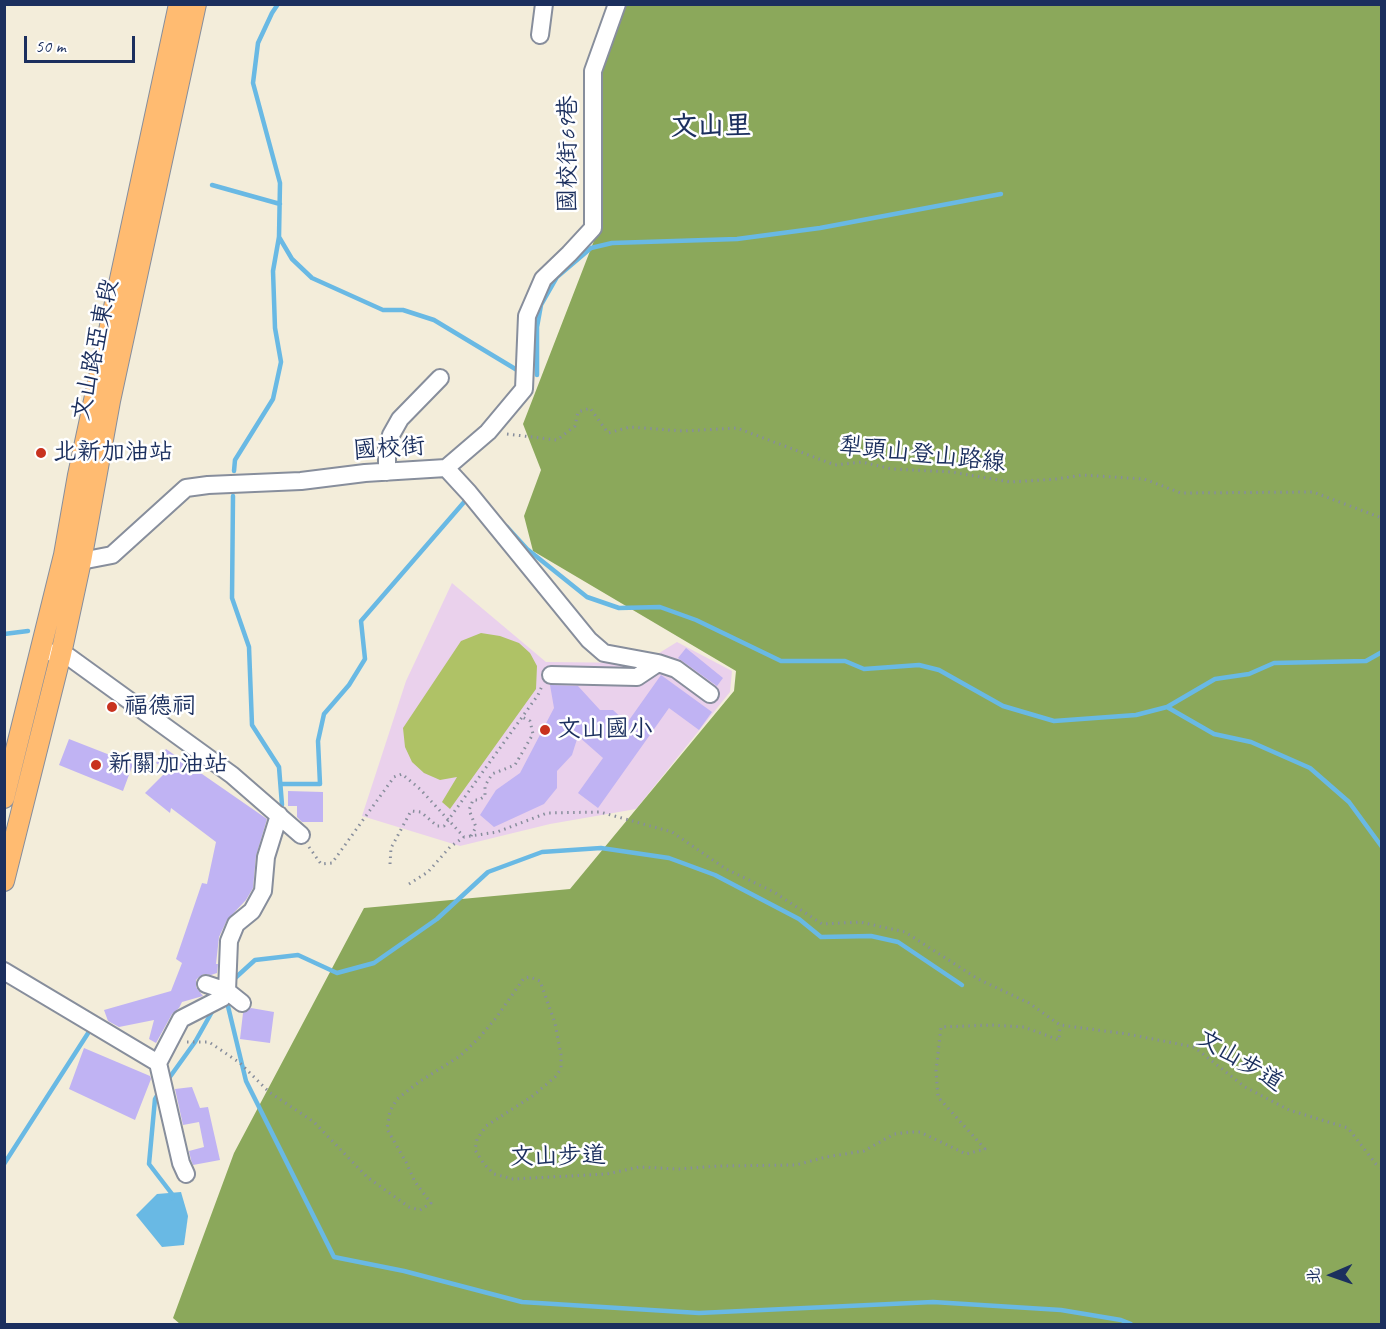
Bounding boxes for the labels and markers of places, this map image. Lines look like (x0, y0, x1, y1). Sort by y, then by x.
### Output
place label: 北新加油站 (53, 439, 173, 467)
marker: 北新加油站 (34, 446, 48, 460)
place label: 福德祠 (124, 693, 196, 721)
marker: 福德祠 (105, 700, 119, 714)
place label: 文山國小 (557, 716, 653, 744)
marker: 文山國小 (538, 723, 552, 737)
place label: 新關加油站 (108, 751, 228, 779)
marker: 新關加油站 (89, 758, 103, 772)

